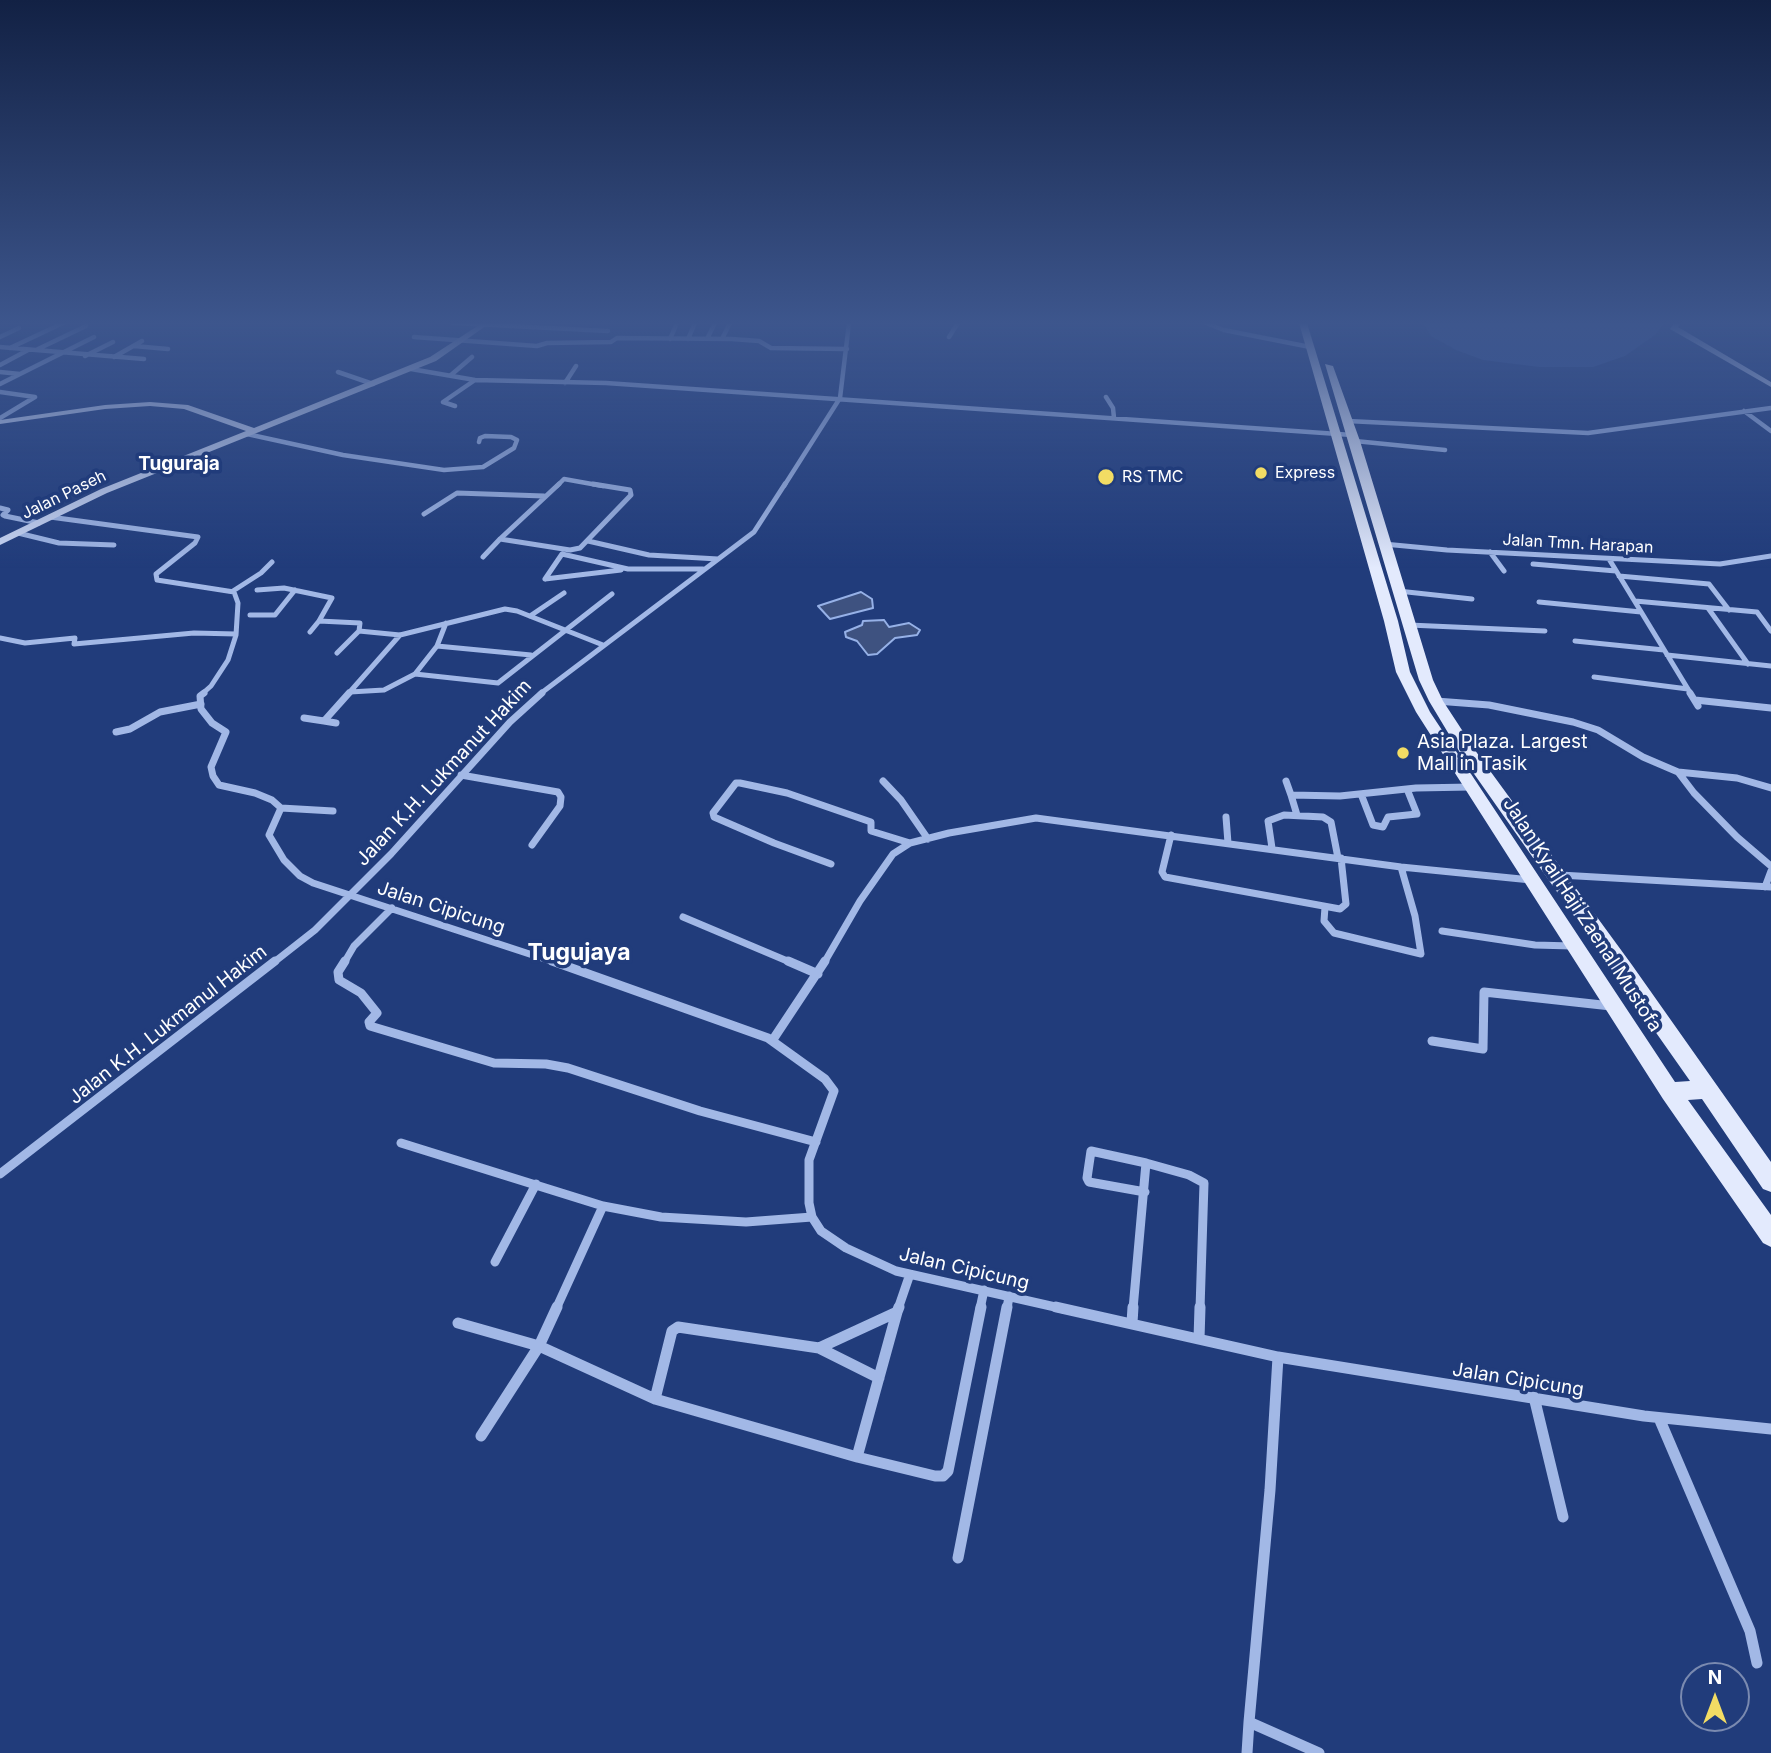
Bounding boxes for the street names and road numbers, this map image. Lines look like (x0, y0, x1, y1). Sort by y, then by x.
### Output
street label: Jalan Paseh (19, 466, 109, 524)
street label: Jalan Tmn. Harapan (1502, 530, 1654, 558)
street label: Jalan K.H. Lukmanut Hakim (352, 675, 536, 871)
street label: Jalan Kyai Haji Zaenal Mustofa (1498, 794, 1666, 1036)
street label: Jalan Cipicung (374, 877, 508, 939)
street label: Jalan K.H. Lukmanul Hakim (64, 941, 272, 1109)
street label: Jalan Cipicung (897, 1243, 1031, 1295)
street label: Jalan Cipicung (1451, 1358, 1585, 1402)

